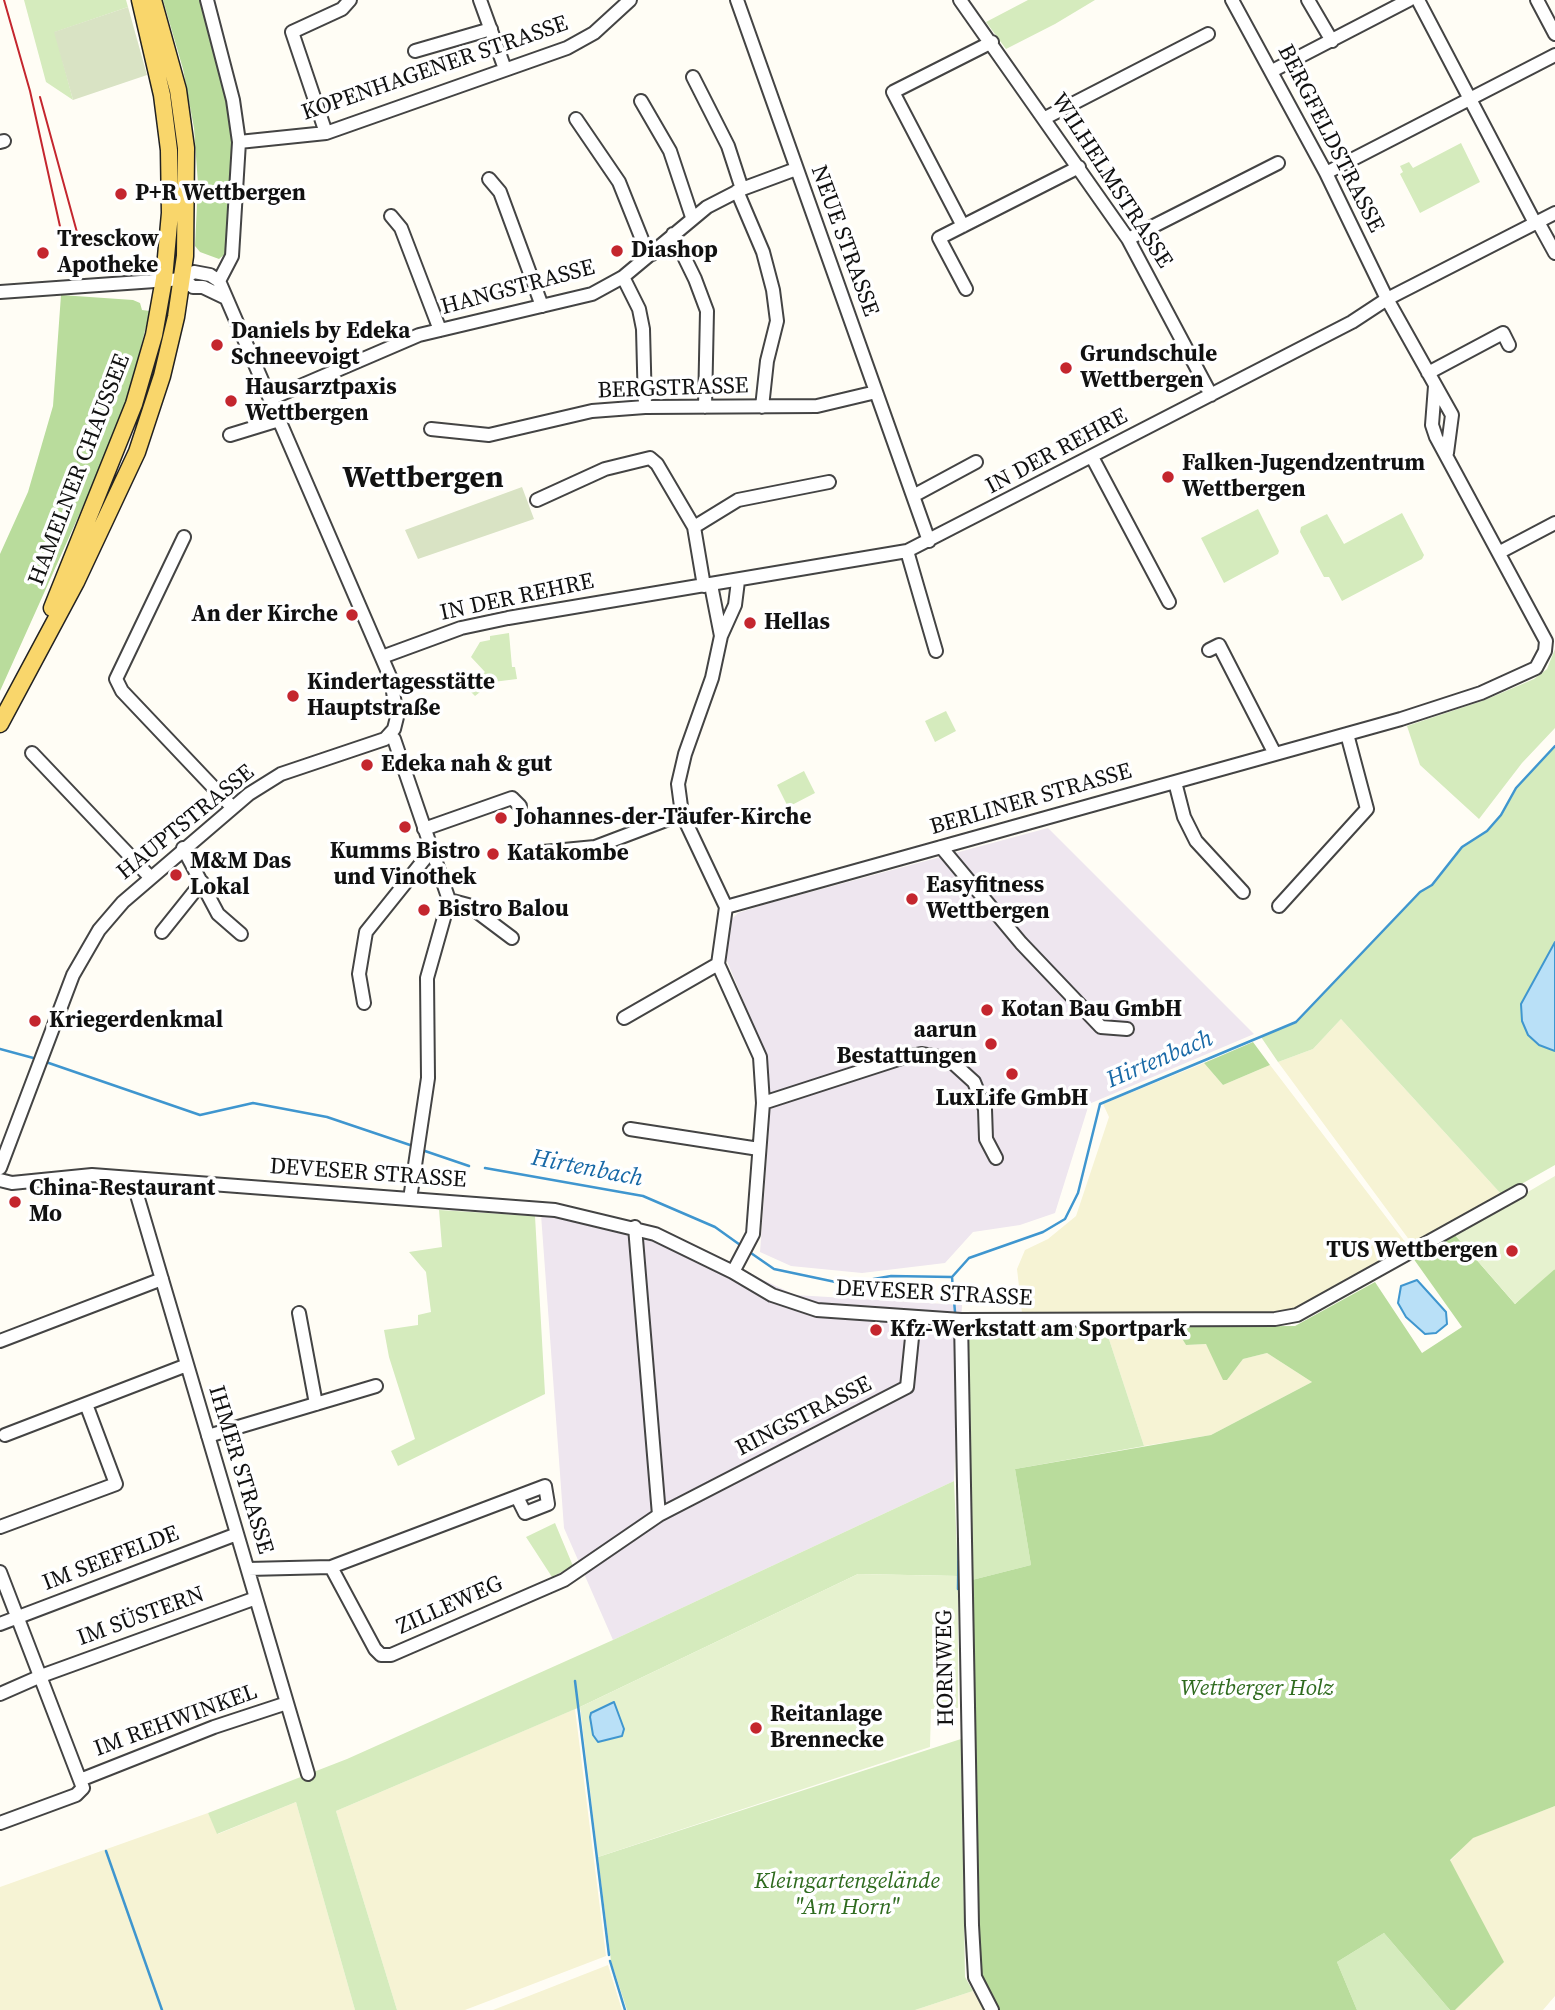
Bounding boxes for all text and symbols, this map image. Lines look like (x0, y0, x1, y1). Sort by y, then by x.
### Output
street label: KOPENHAGENER STRASSE (298, 10, 572, 128)
street label: BERGFELDSTRASSE (1271, 40, 1389, 238)
street label: WILHELMSTRASSE (1044, 88, 1178, 274)
street label: NEUE STRASSE (804, 162, 884, 320)
place label: P+R Wettbergen (135, 180, 306, 208)
marker: P+R Wettbergen (113, 186, 129, 202)
place label: Tresckow Apotheke (57, 226, 159, 280)
place label: Diashop (631, 237, 718, 265)
marker: Diashop (609, 243, 625, 259)
marker: Tresckow Apotheke (35, 245, 51, 261)
street label: HANGSTRASSE (438, 254, 598, 322)
place label: Daniels by Edeka Schneevoigt (231, 318, 411, 372)
marker: Daniels by Edeka Schneevoigt (209, 337, 225, 353)
place label: Grundschule Wettbergen (1080, 341, 1217, 395)
street label: HAMELNER CHAUSSEE (23, 350, 137, 590)
marker: Grundschule Wettbergen (1058, 360, 1074, 376)
street label: BERGSTRASSE (597, 373, 749, 405)
place label: Hausarztpaxis Wettbergen (245, 374, 397, 428)
marker: Hausarztpaxis Wettbergen (223, 393, 239, 409)
street label: IN DER REHRE (981, 403, 1133, 501)
place label: Falken-Jugendzentrum Wettbergen (1182, 450, 1425, 504)
district label: Wettbergen (342, 461, 504, 497)
marker: Falken-Jugendzentrum Wettbergen (1160, 469, 1176, 485)
street label: IN DER REHRE (438, 568, 596, 628)
place label: An der Kirche (191, 601, 338, 629)
marker: An der Kirche (344, 607, 360, 623)
place label: Hellas (764, 609, 830, 637)
marker: Hellas (742, 615, 758, 631)
place label: Kindertagesstätte Hauptstraße (307, 669, 495, 723)
marker: Kindertagesstätte Hauptstraße (285, 688, 301, 704)
place label: Edeka nah & gut (381, 751, 552, 779)
marker: Edeka nah & gut (359, 757, 375, 773)
street label: BERLINER STRASSE (927, 758, 1135, 842)
street label: HAUPTSTRASSE (112, 759, 260, 887)
place label: Johannes-der-Täufer-Kirche (515, 804, 811, 832)
marker: Johannes-der-Täufer-Kirche (493, 810, 509, 826)
marker: Kumms Bistro und Vinothek (397, 819, 413, 835)
place label: Kumms Bistro und Vinothek (330, 838, 480, 892)
place label: Katakombe (507, 840, 629, 868)
marker: Katakombe (485, 846, 501, 862)
place label: M&M Das Lokal (190, 848, 291, 902)
marker: M&M Das Lokal (168, 867, 184, 883)
place label: Easyfitness Wettbergen (926, 872, 1050, 926)
marker: Easyfitness Wettbergen (904, 891, 920, 907)
place label: Bistro Balou (438, 896, 569, 924)
marker: Bistro Balou (416, 902, 432, 918)
place label: Kotan Bau GmbH (1001, 996, 1182, 1024)
marker: Kotan Bau GmbH (979, 1002, 995, 1018)
place label: Kriegerdenkmal (49, 1007, 223, 1035)
marker: Kriegerdenkmal (27, 1013, 43, 1029)
place label: aarun Bestattungen (836, 1017, 977, 1071)
water label: Hirtenbach (1102, 1025, 1218, 1095)
marker: aarun Bestattungen (983, 1036, 999, 1052)
marker: LuxLife GmbH (1004, 1066, 1020, 1082)
place label: LuxLife GmbH (936, 1085, 1088, 1113)
water label: Hirtenbach (529, 1144, 645, 1194)
street label: DEVESER STRASSE (269, 1153, 467, 1195)
place label: China-Restaurant Mo (29, 1175, 215, 1229)
marker: China-Restaurant Mo (7, 1194, 23, 1210)
place label: TUS Wettbergen (1326, 1237, 1498, 1265)
marker: TUS Wettbergen (1504, 1243, 1520, 1259)
street label: DEVESER STRASSE (835, 1275, 1033, 1313)
place label: Kfz-Werkstatt am Sportpark (890, 1316, 1187, 1344)
marker: Kfz-Werkstatt am Sportpark (868, 1322, 884, 1338)
street label: RINGSTRASSE (732, 1371, 876, 1463)
street label: IHMER STRASSE (201, 1383, 279, 1557)
street label: IM SEEFELDE (39, 1520, 183, 1598)
street label: ZILLEWEG (393, 1570, 507, 1642)
street label: IM SÜSTERN (74, 1581, 208, 1653)
street label: HORNWEG (931, 1609, 961, 1727)
park label: Wettberger Holz (1180, 1675, 1334, 1703)
street label: IM REHWINKEL (91, 1679, 261, 1763)
place label: Reitanlage Brennecke (770, 1701, 884, 1755)
marker: Reitanlage Brennecke (748, 1720, 764, 1736)
park label: Kleingartengelände "Am Horn" (754, 1868, 940, 1922)

